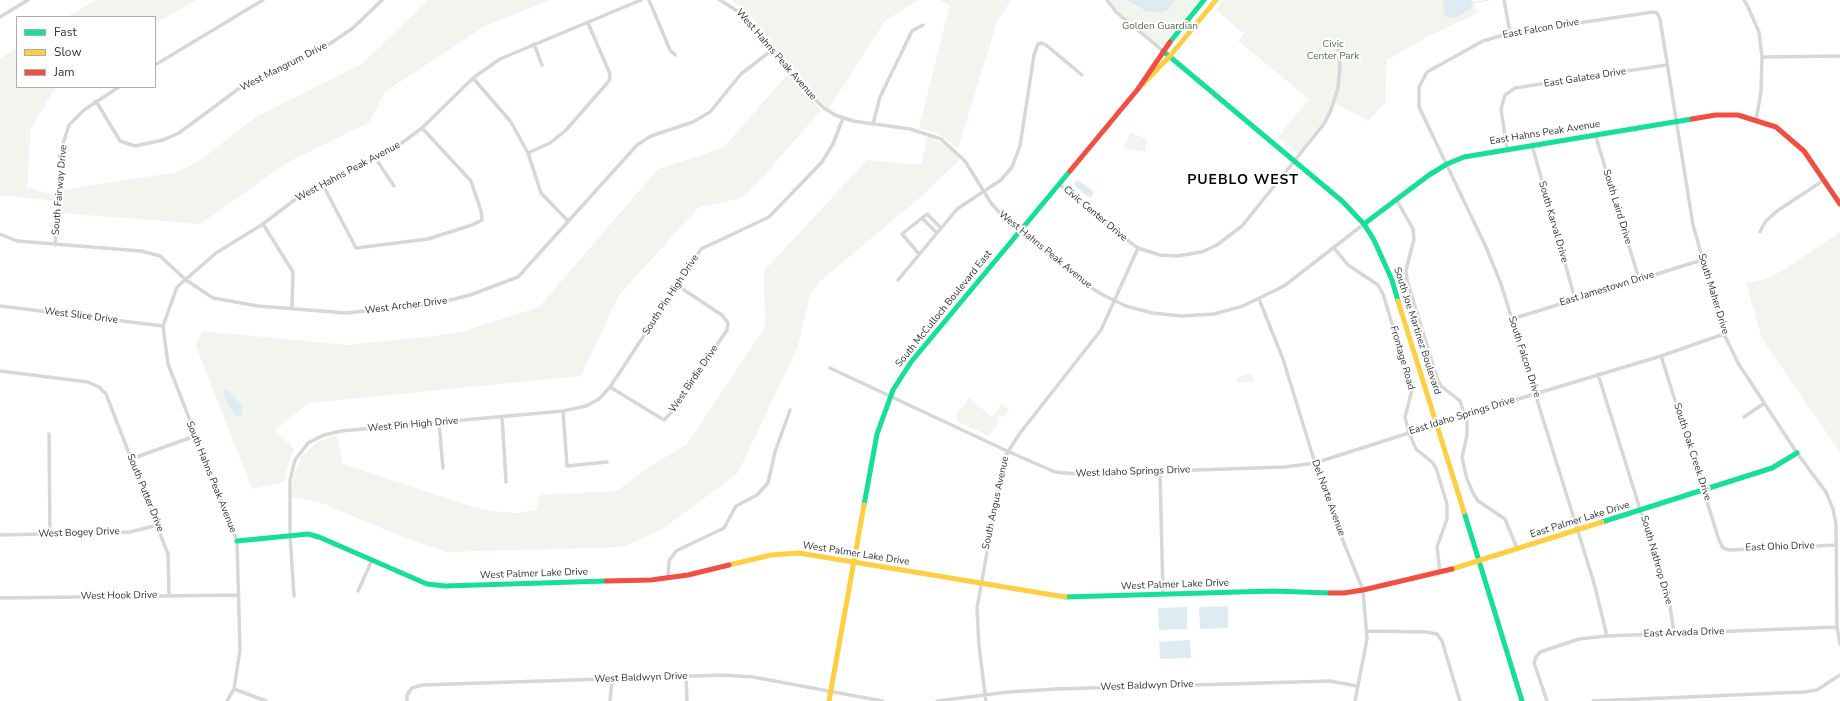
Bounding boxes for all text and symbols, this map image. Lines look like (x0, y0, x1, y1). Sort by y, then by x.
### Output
street label: West Hahns Peak Avenue (733, 7, 819, 103)
legend (16, 16, 156, 88)
street label: East Falcon Drive (1502, 16, 1580, 42)
park label: Golden Guardian (1122, 21, 1198, 33)
text: Fast (54, 24, 77, 40)
park label: Civic Center Park (1307, 39, 1359, 62)
street label: West Mangrum Drive (239, 40, 329, 94)
text: Slow (54, 44, 82, 60)
text: Jam (54, 64, 75, 80)
street label: East Galatea Drive (1543, 66, 1627, 90)
street label: East Hahns Peak Avenue (1489, 118, 1601, 148)
street label: West Hahns Peak Avenue (294, 139, 402, 205)
street label: South Fairway Drive (50, 144, 70, 236)
street label: South Laird Drive (1600, 168, 1634, 246)
district label: PUEBLO WEST (1187, 173, 1299, 189)
street label: South Karval Drive (1536, 180, 1570, 264)
street label: Civic Center Drive (1061, 184, 1129, 244)
street label: West Hahns Peak Avenue (996, 209, 1094, 291)
street label: South McCulloch Boulevard East (893, 248, 995, 370)
street label: South Pin High Drive (640, 252, 702, 338)
street label: South Maher Drive (1695, 252, 1731, 336)
street label: South Joe Martinez Boulevard (1391, 266, 1443, 396)
street label: East Jamestown Drive (1558, 269, 1656, 309)
street label: West Archer Drive (364, 295, 448, 317)
street label: West Slice Drive (43, 306, 119, 326)
street label: South Falcon Drive (1505, 315, 1543, 399)
street label: Frontage Road (1387, 325, 1417, 391)
street label: West Birdie Drive (667, 343, 721, 415)
street label: East Idaho Springs Drive (1408, 394, 1516, 438)
street label: South Oak Creek Drive (1671, 402, 1713, 502)
street label: West Pin High Drive (367, 415, 459, 435)
street label: South Hahns Peak Avenue (183, 420, 239, 534)
street label: South Putter Drive (124, 452, 166, 534)
street label: South Angus Avenue (980, 455, 1012, 551)
street label: Del Norte Avenue (1309, 458, 1347, 538)
street label: West Idaho Springs Drive (1076, 464, 1190, 480)
street label: East Palmer Lake Drive (1529, 499, 1631, 541)
street label: South Nathrop Drive (1638, 514, 1674, 606)
street label: West Bogey Drive (38, 526, 120, 540)
street label: West Palmer Lake Drive (802, 540, 910, 568)
street label: East Ohio Drive (1745, 540, 1815, 554)
street label: West Palmer Lake Drive (480, 566, 588, 582)
street label: West Palmer Lake Drive (1121, 577, 1229, 593)
street label: West Hook Drive (81, 589, 157, 603)
street label: East Arvada Drive (1643, 626, 1725, 640)
street label: West Baldwyn Drive (594, 670, 688, 686)
street label: West Baldwyn Drive (1100, 678, 1194, 694)

